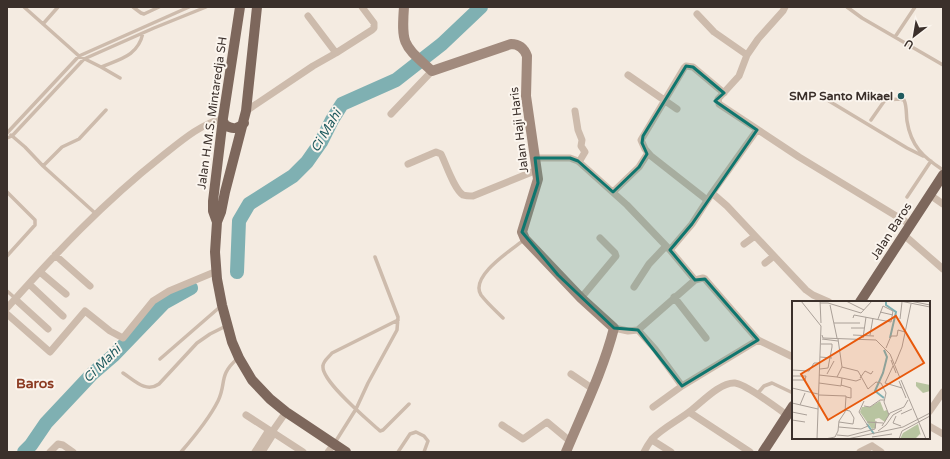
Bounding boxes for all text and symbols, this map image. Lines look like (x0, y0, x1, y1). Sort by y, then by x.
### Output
north arrow (894, 16, 934, 56)
street label: Jalan H.M.S. Mintaredja SH (194, 36, 230, 190)
text: U (902, 36, 916, 52)
street label: Jalan Haji Haris (507, 86, 531, 174)
place label: SMP Santo Mikael (789, 89, 893, 103)
marker: SMP Santo Mikael (896, 91, 906, 101)
water label: Ci Mahi (307, 105, 346, 155)
street label: Jalan Baros (867, 200, 915, 262)
inset map (792, 301, 930, 439)
water label: Ci Mahi (80, 341, 125, 386)
district label: Baros (16, 375, 54, 392)

